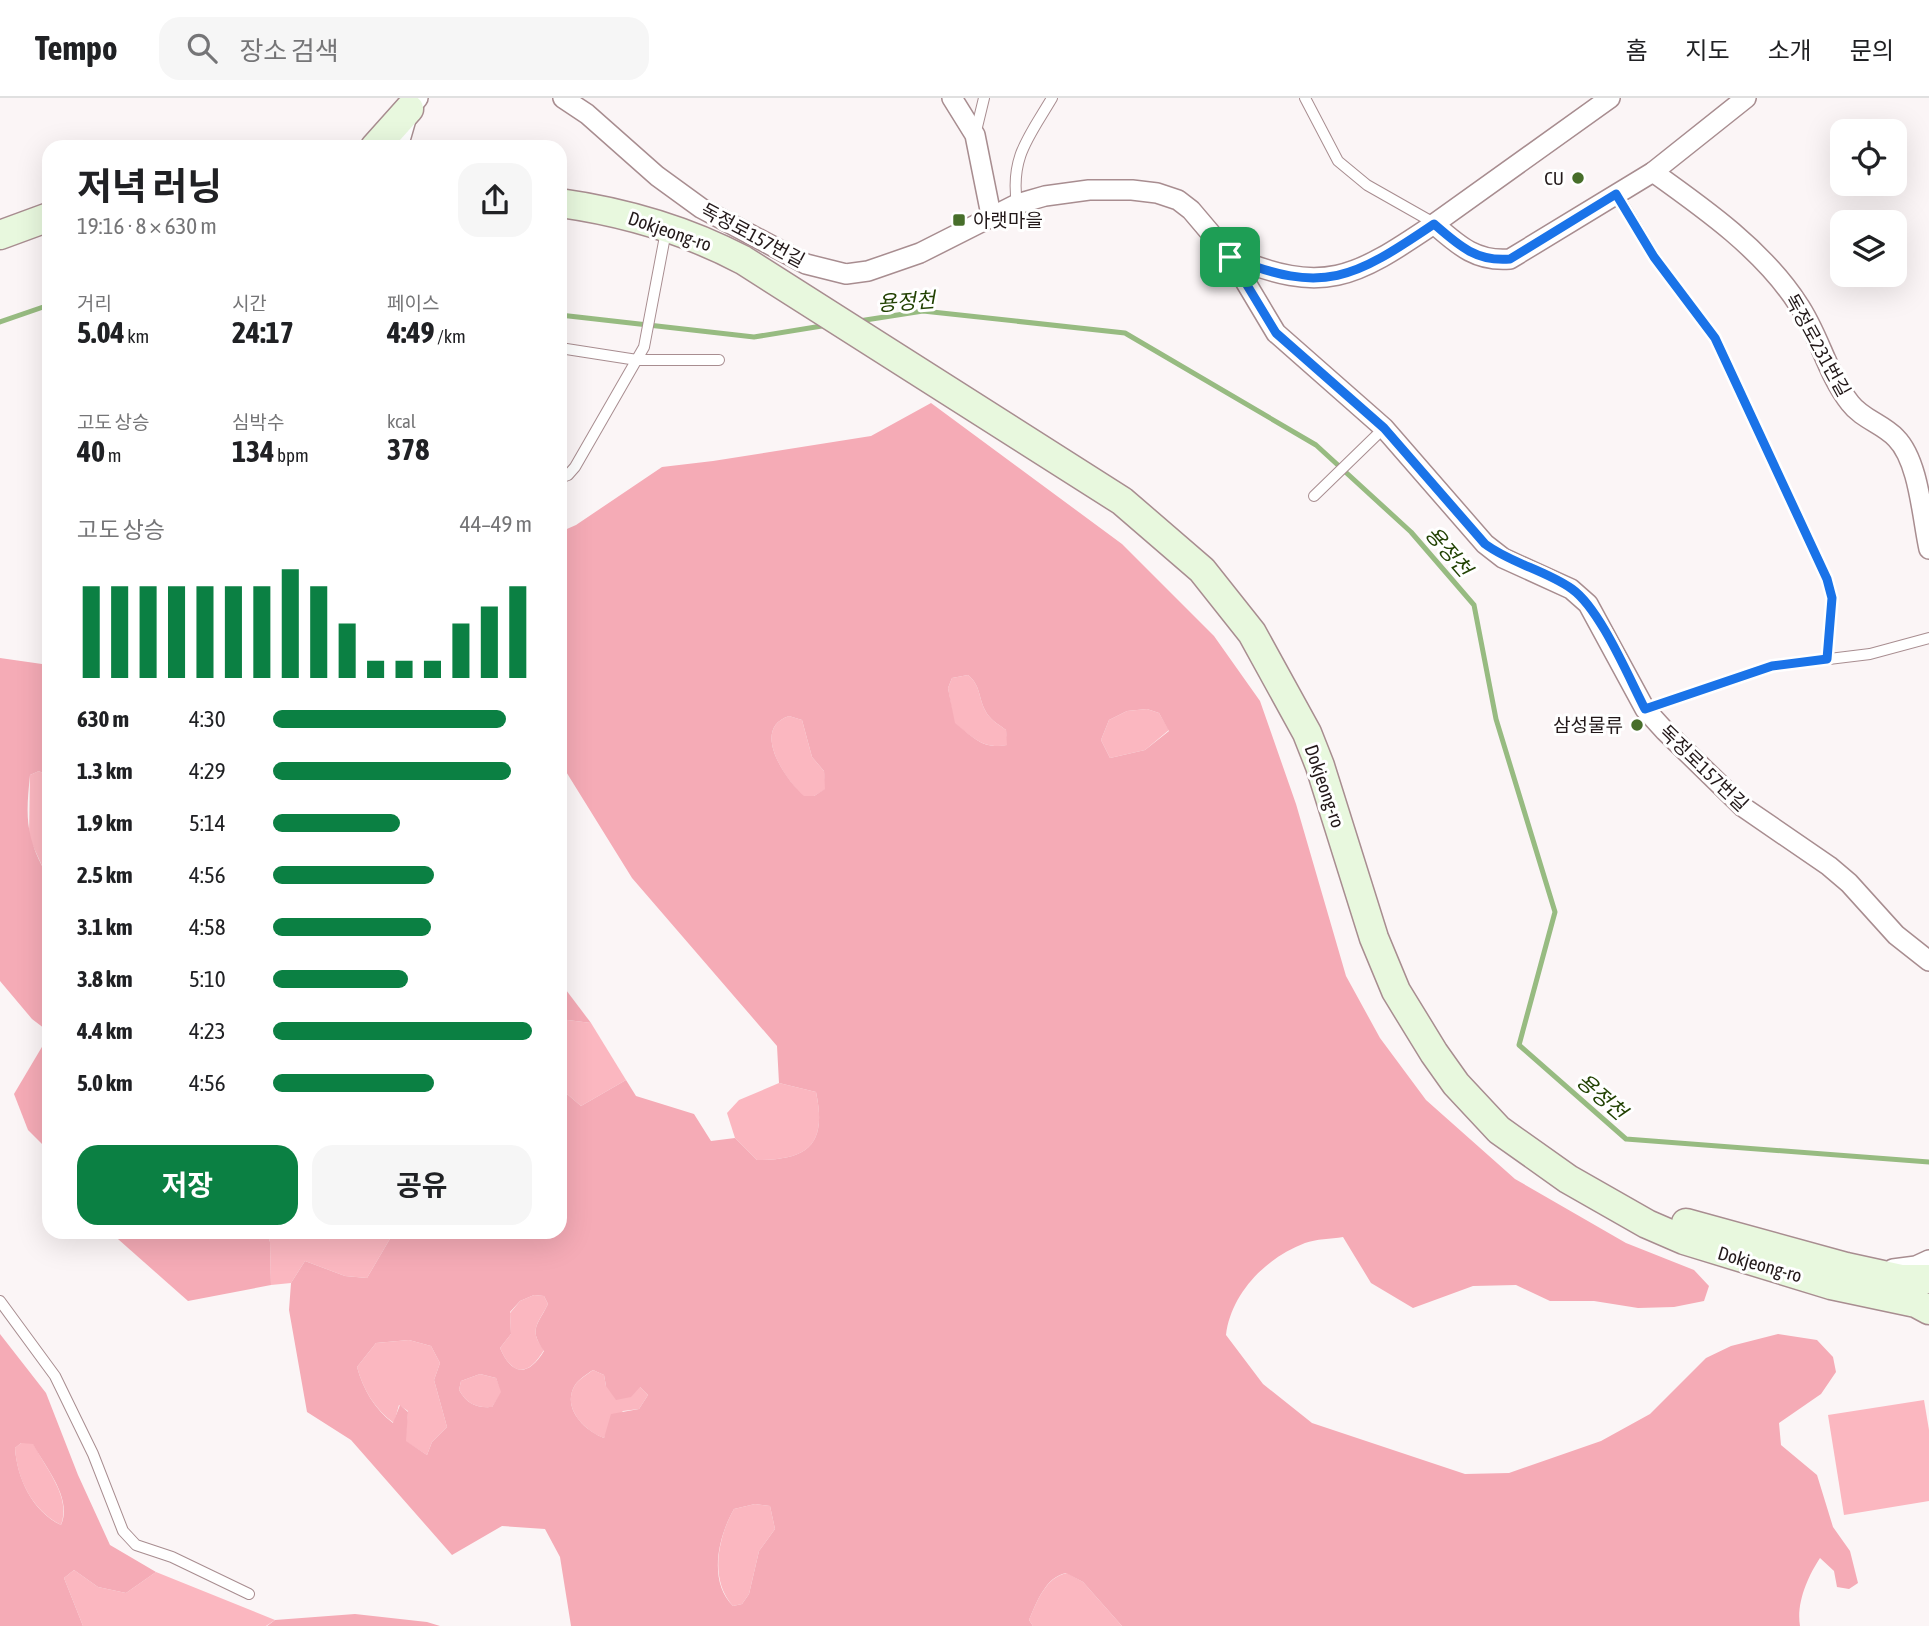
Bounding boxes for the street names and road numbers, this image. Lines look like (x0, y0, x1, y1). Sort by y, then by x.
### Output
street label: 독정로157번길 (697, 198, 809, 272)
street label: Dokjeong-ro (626, 207, 715, 255)
street label: 독정로231번길 (1781, 290, 1855, 400)
street label: 독정로157번길 (1655, 720, 1753, 816)
street label: Dokjeong-ro (1301, 742, 1349, 831)
street label: Dokjeong-ro (1715, 1242, 1805, 1287)

